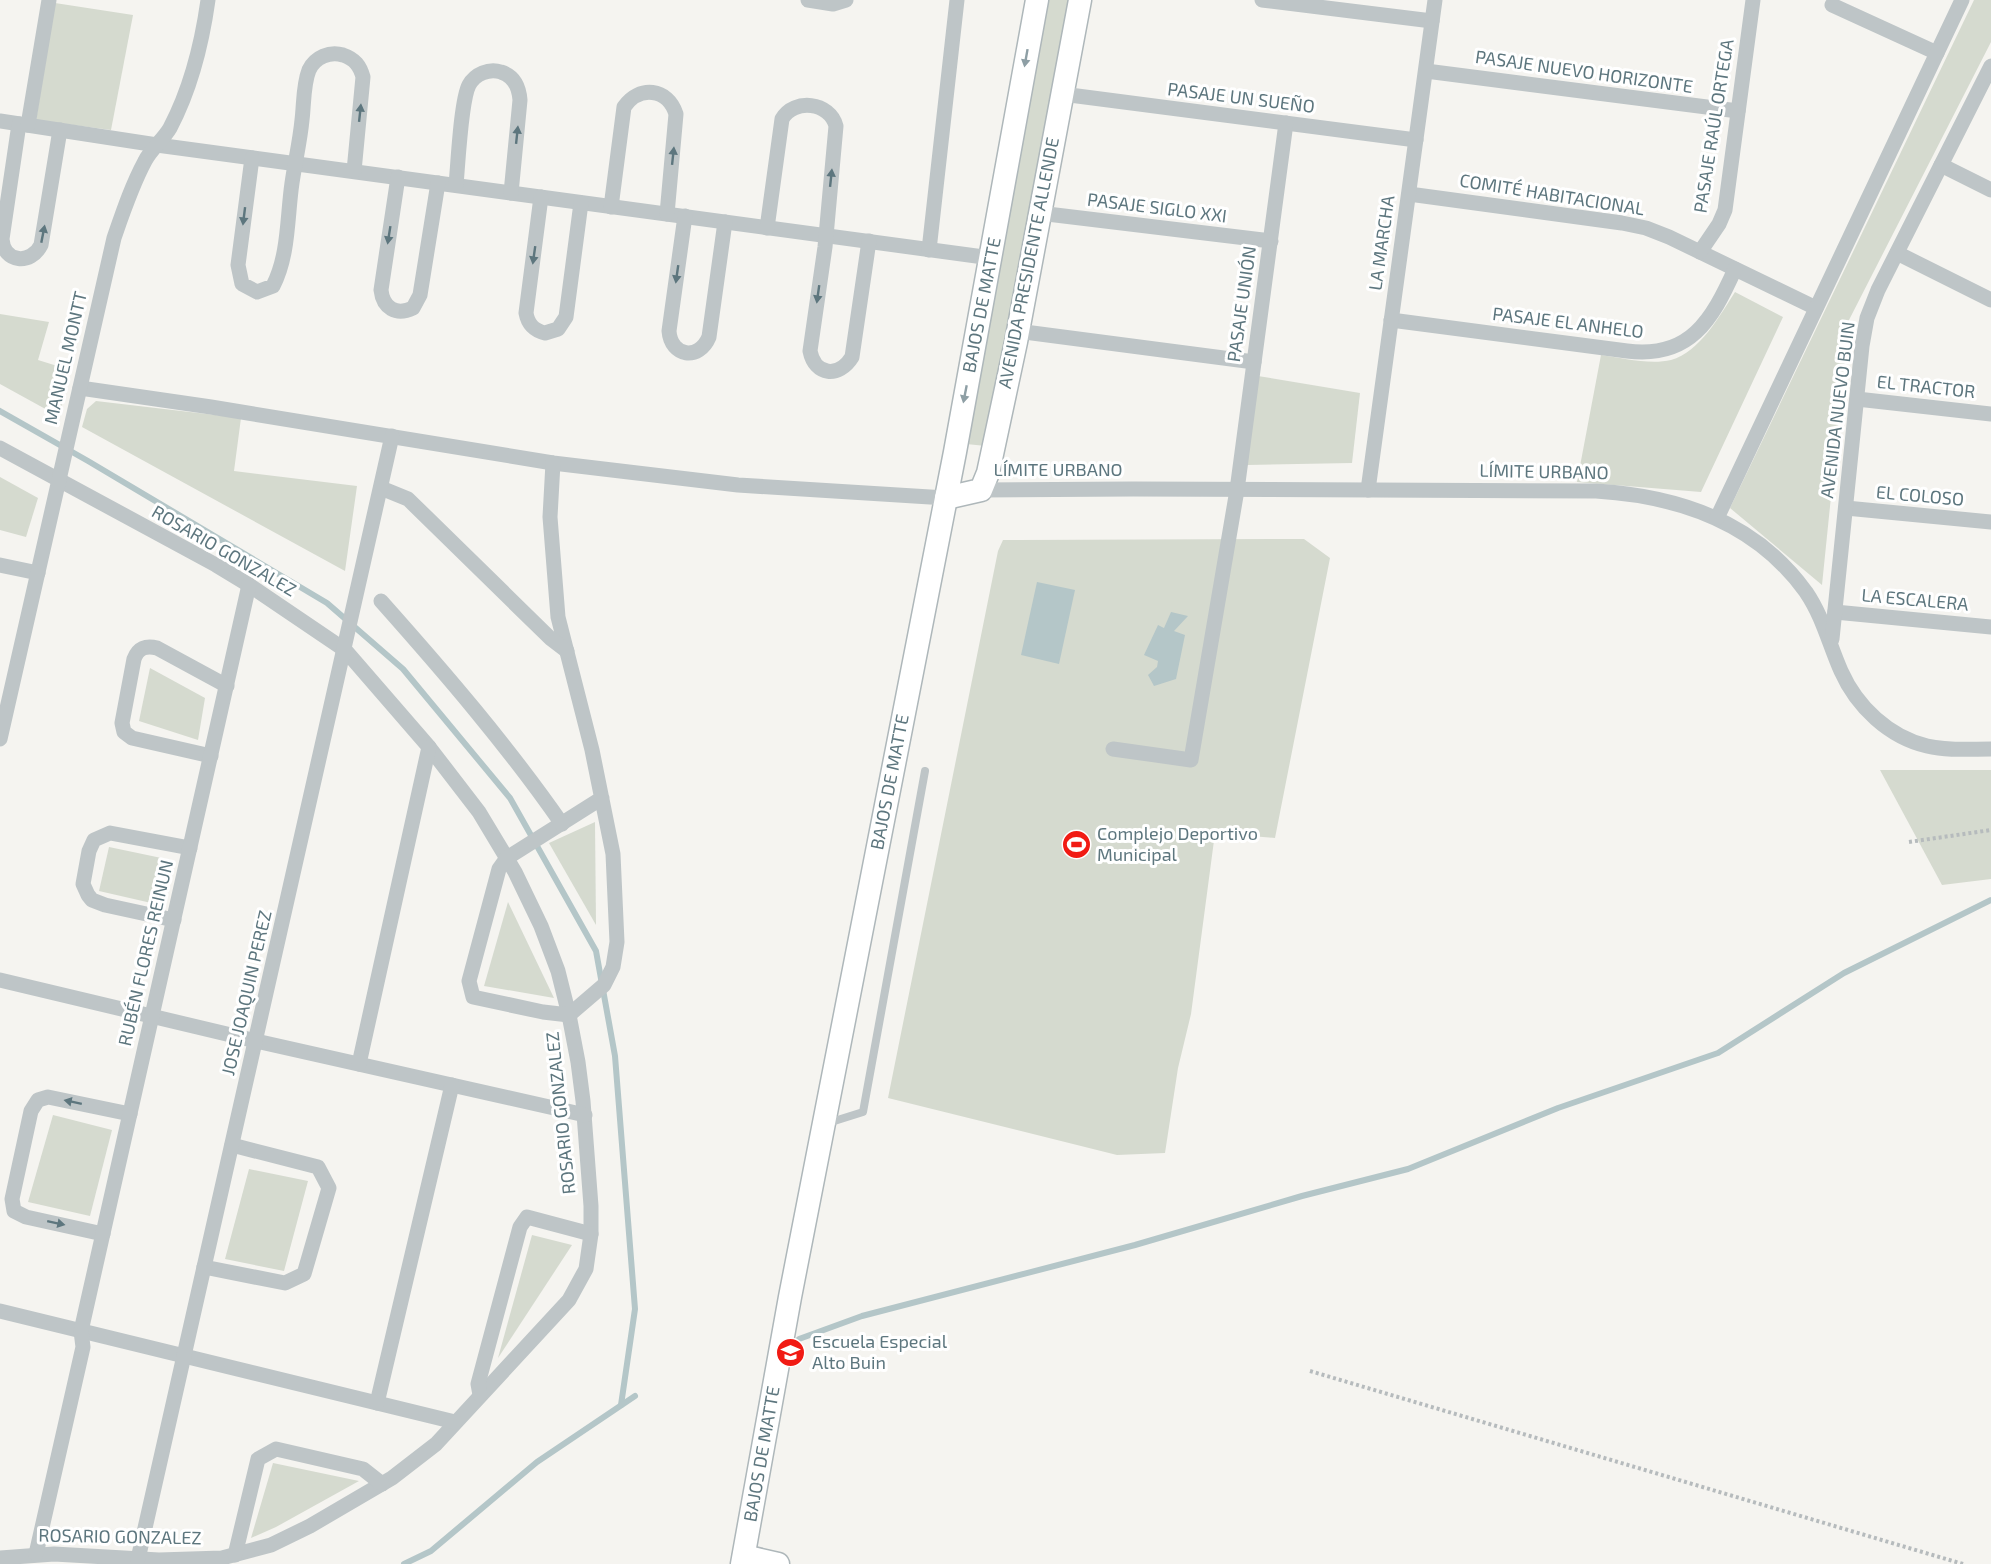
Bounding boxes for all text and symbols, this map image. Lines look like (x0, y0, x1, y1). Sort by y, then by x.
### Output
street label: PASAJE RAÚL ORTEGA (1688, 37, 1738, 214)
street label: PASAJE NUEVO HORIZONTE (1474, 45, 1694, 97)
one-way arrow (1022, 48, 1031, 67)
street label: PASAJE UN SUEÑO (1166, 77, 1316, 117)
one-way arrow (355, 104, 365, 123)
one-way arrow (512, 125, 522, 144)
street label: AVENIDA PRESIDENTE ALLENDE (993, 135, 1063, 390)
one-way arrow (668, 146, 678, 165)
one-way arrow (826, 168, 835, 187)
street label: COMITÉ HABITACIONAL (1458, 169, 1646, 219)
street label: PASAJE SIGLO XXI (1086, 188, 1228, 226)
street label: LA MARCHA (1363, 193, 1399, 292)
one-way arrow (239, 206, 249, 225)
one-way arrow (39, 225, 48, 244)
one-way arrow (385, 226, 394, 245)
street label: BAJOS DE MATTE (957, 235, 1005, 374)
street label: PASAJE UNIÓN (1222, 244, 1260, 363)
one-way arrow (529, 246, 538, 265)
one-way arrow (672, 265, 681, 284)
one-way arrow (813, 284, 822, 303)
street label: MANUEL MONTT (39, 289, 91, 427)
street label: PASAJE EL ANHELO (1491, 302, 1645, 342)
street label: AVENIDA NUEVO BUIN (1815, 320, 1859, 500)
street label: EL TRACTOR (1876, 370, 1976, 402)
one-way arrow (960, 385, 969, 404)
street label: LÍMITE URBANO (993, 458, 1123, 480)
street label: LÍMITE URBANO (1479, 459, 1609, 483)
street label: EL COLOSO (1875, 480, 1965, 510)
street label: ROSARIO GONZALEZ (148, 500, 301, 600)
street label: LA ESCALERA (1861, 583, 1970, 615)
street label: BAJOS DE MATTE (865, 712, 913, 851)
place label: Complejo Deportivo Municipal (1097, 822, 1258, 865)
sports icon: Complejo Deportivo Municipal (1060, 828, 1092, 860)
street label: RUBÉN FLORES REINUN (113, 858, 177, 1048)
street label: JOSE JOAQUIN PEREZ (216, 908, 276, 1077)
street label: ROSARIO GONZALEZ (541, 1031, 579, 1195)
one-way arrow (63, 1097, 82, 1106)
one-way arrow (46, 1219, 65, 1229)
place label: Escuela Especial Alto Buin (812, 1330, 948, 1373)
school or university icon: Escuela Especial Alto Buin (775, 1336, 807, 1368)
street label: BAJOS DE MATTE (738, 1384, 784, 1523)
street label: ROSARIO GONZALEZ (38, 1524, 202, 1548)

